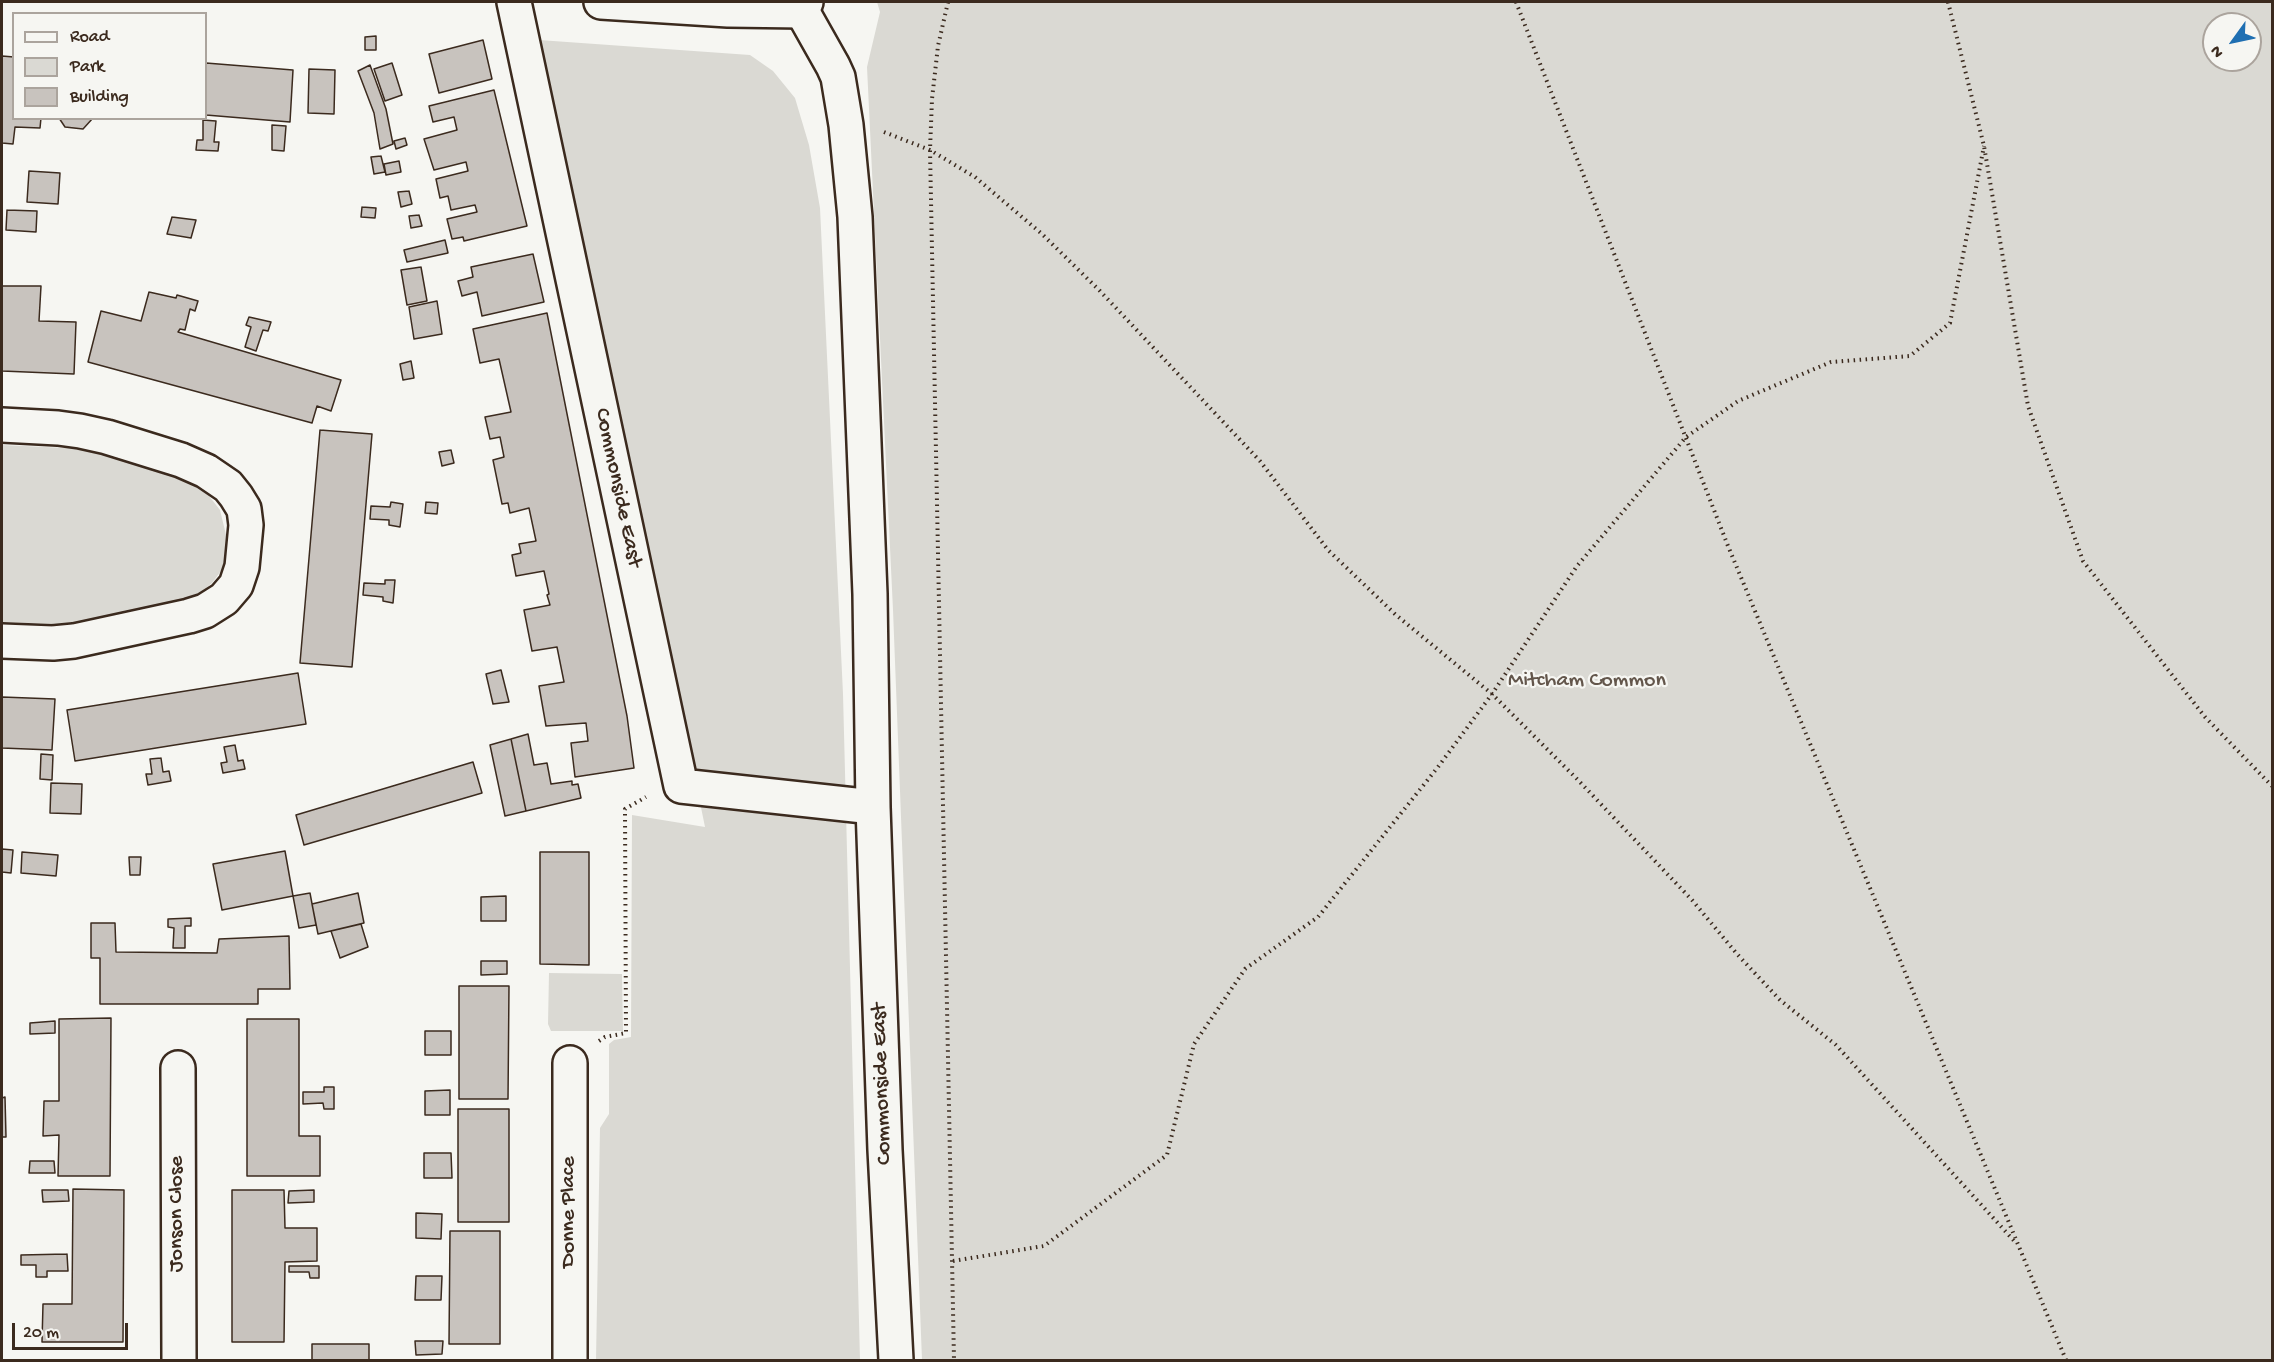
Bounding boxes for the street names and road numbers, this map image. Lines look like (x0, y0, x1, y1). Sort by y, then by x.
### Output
street label: Commonside East (587, 406, 647, 570)
street label: Commonside East (867, 1003, 899, 1165)
street label: Jonson Close (165, 1156, 191, 1272)
street label: Donne Place (557, 1156, 583, 1268)

